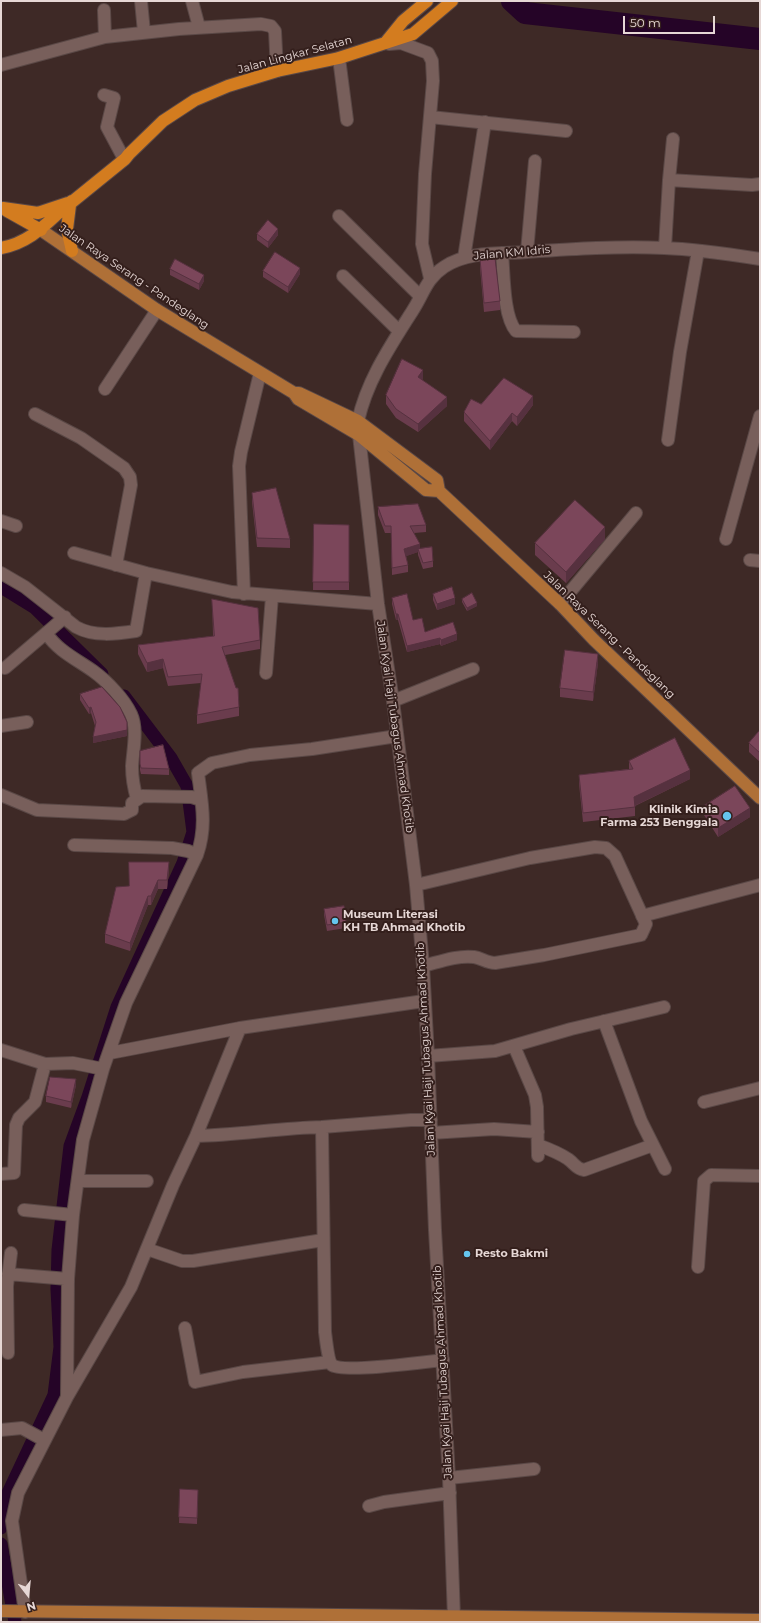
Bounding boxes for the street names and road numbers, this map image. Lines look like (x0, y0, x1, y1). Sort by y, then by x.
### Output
street label: Jalan Lingkar Selatan (237, 33, 353, 77)
street label: Jalan Raya Serang - Pandeglang (57, 222, 211, 332)
street label: Jalan KM Idris (473, 243, 551, 263)
street label: Jalan Raya Serang - Pandeglang (541, 569, 677, 701)
street label: Jalan Kyai Haji Tubagus Ahmad Khotib (374, 620, 416, 834)
street label: Jalan Kyai Haji Tubagus Ahmad Khotib (414, 942, 438, 1156)
street label: Jalan Kyai Haji Tubagus Ahmad Khotib (431, 1265, 455, 1479)

